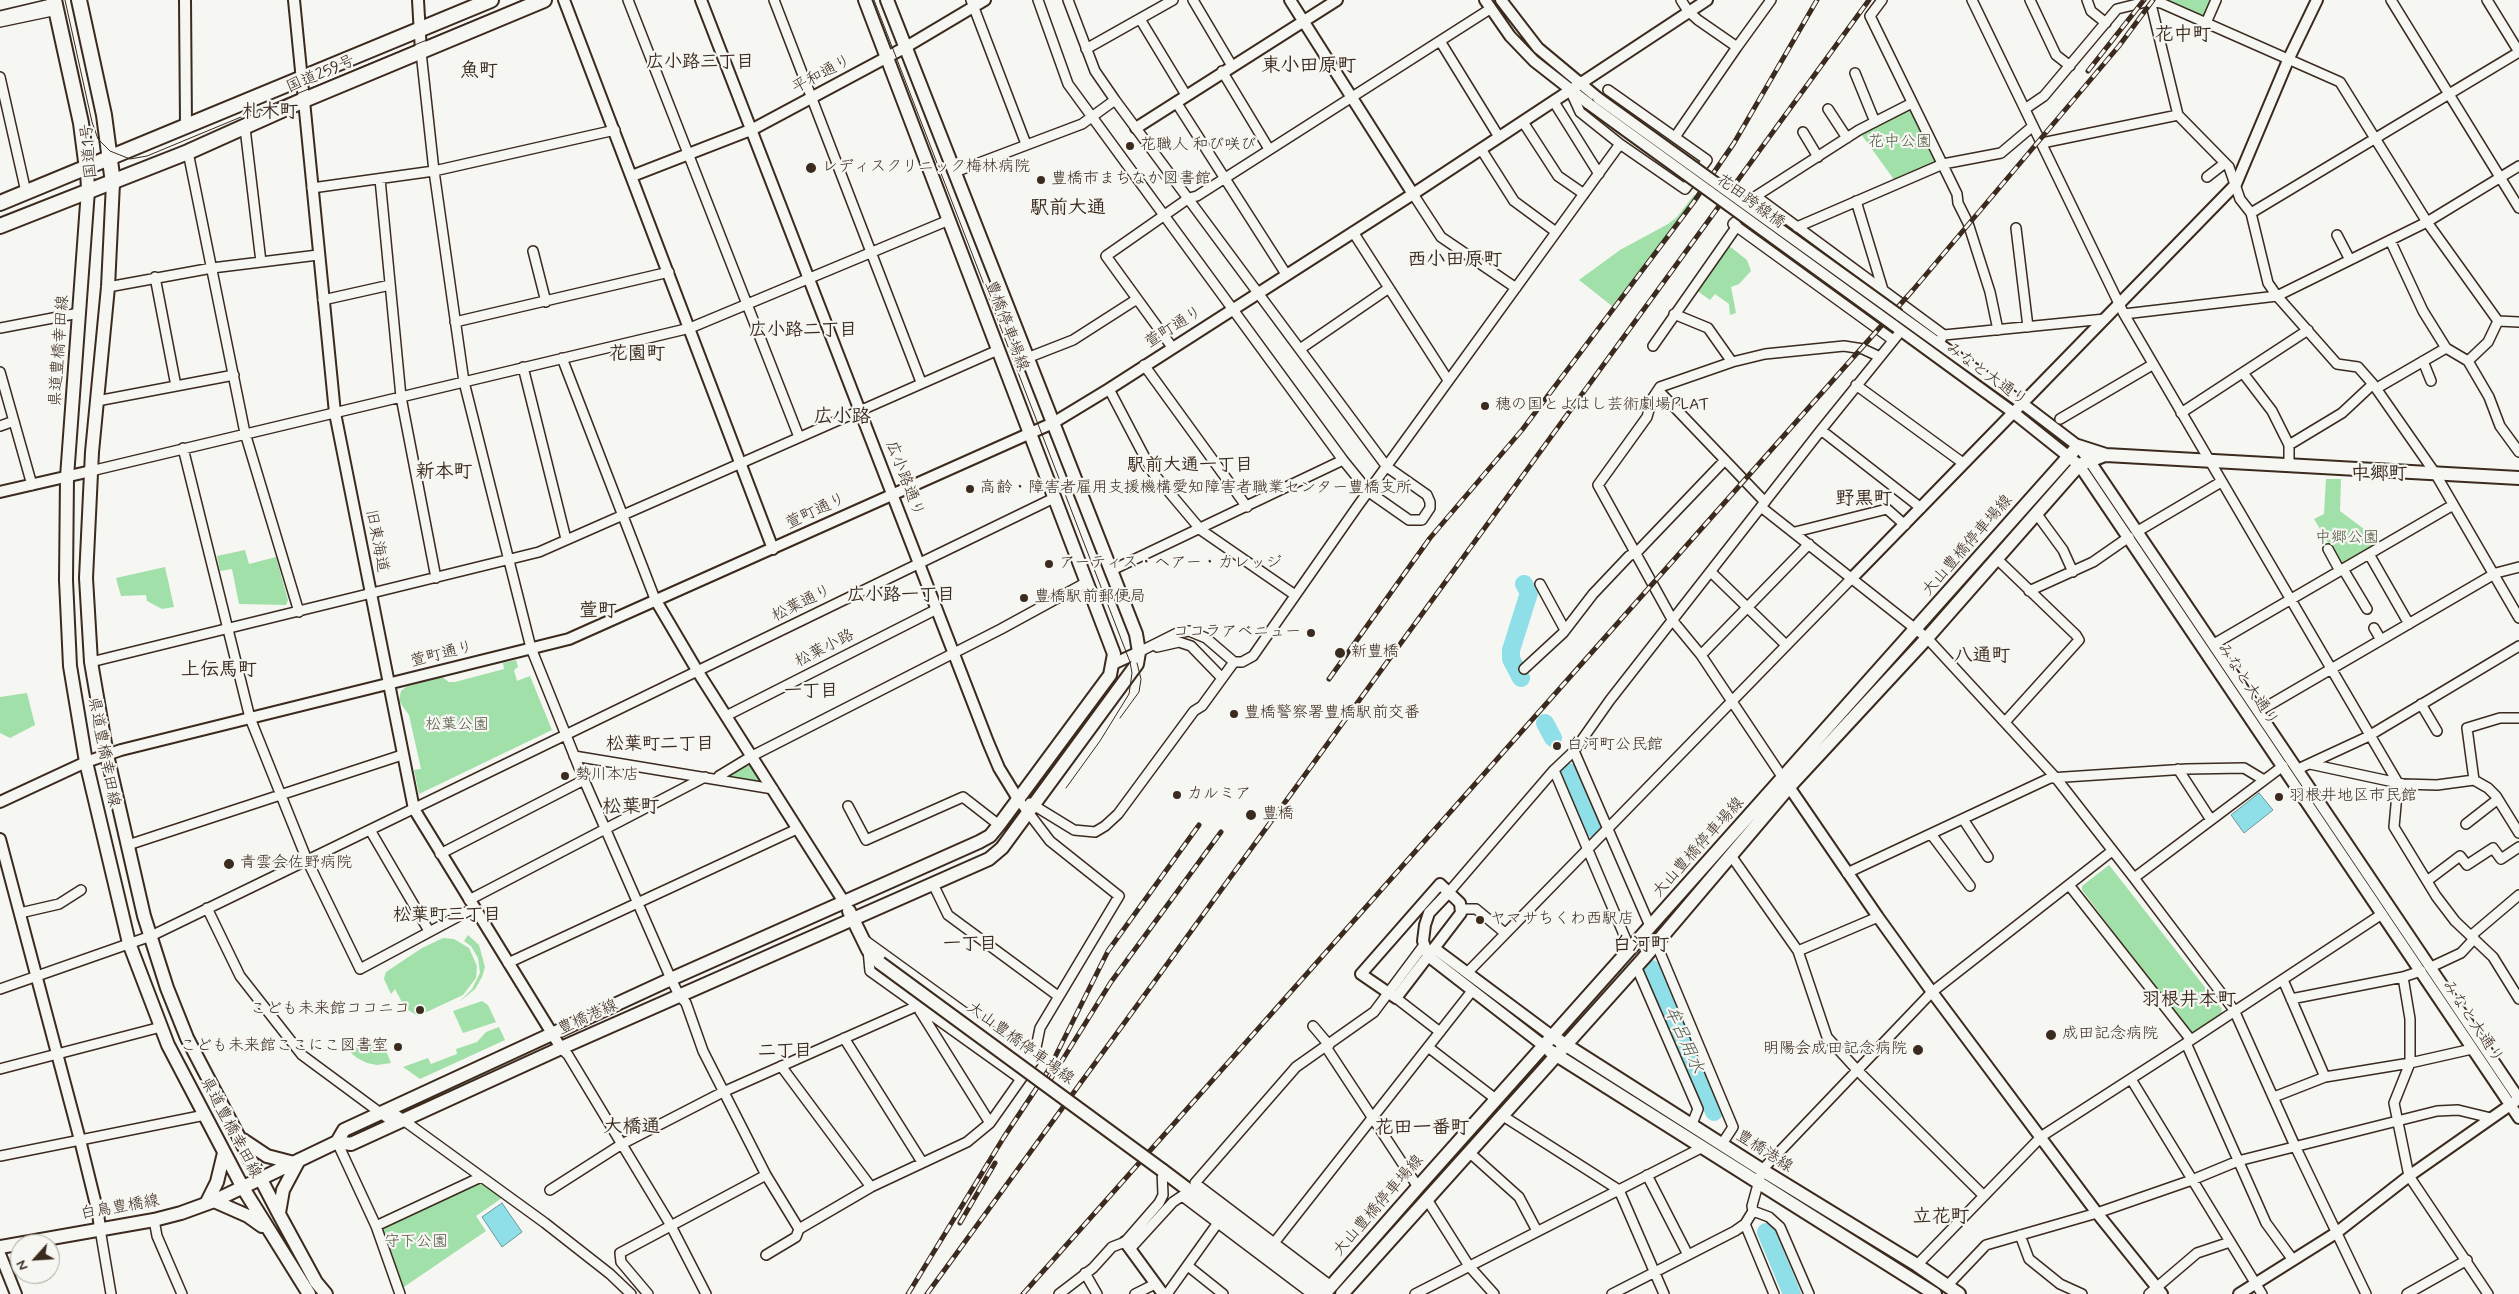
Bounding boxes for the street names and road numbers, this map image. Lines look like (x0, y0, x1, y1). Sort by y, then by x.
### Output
street label: 国道259号 (284, 52, 358, 98)
street label: 平和通り (789, 52, 855, 98)
street label: 国道1号 (78, 123, 102, 179)
street label: 花田跨線橋 (1712, 171, 1788, 233)
street label: 豊橋停車場線 (980, 278, 1032, 374)
street label: 県道豊橋幸田線 (47, 294, 73, 408)
street label: 萱町通り (1142, 303, 1206, 353)
street label: みなと大通り (1942, 339, 2030, 411)
street label: 広小路通り (881, 438, 927, 520)
street label: 萱町通り (783, 490, 849, 534)
street label: 大山豊橋停車場線 (1919, 491, 2017, 601)
street label: 旧東海道 (360, 508, 392, 574)
street label: 松葉通り (769, 581, 835, 627)
street label: 松葉小路 (792, 626, 858, 672)
street label: 萱町通り (409, 638, 475, 672)
street label: みなと大通り (2212, 640, 2282, 730)
street label: 県道豊橋幸田線 (83, 695, 123, 809)
street label: 大山豊橋停車場線 (1649, 794, 1749, 902)
street label: みなと大通り (2437, 977, 2507, 1067)
street label: 豊橋港線 (555, 996, 621, 1040)
street label: 大山豊橋停車場線 (963, 999, 1077, 1089)
street label: 県道豊橋幸田線 (195, 1074, 265, 1182)
street label: 豊橋港線 (1732, 1127, 1796, 1177)
street label: 大山豊橋停車場線 (1330, 1151, 1428, 1261)
street label: 白鳥豊橋線 (79, 1192, 161, 1224)

